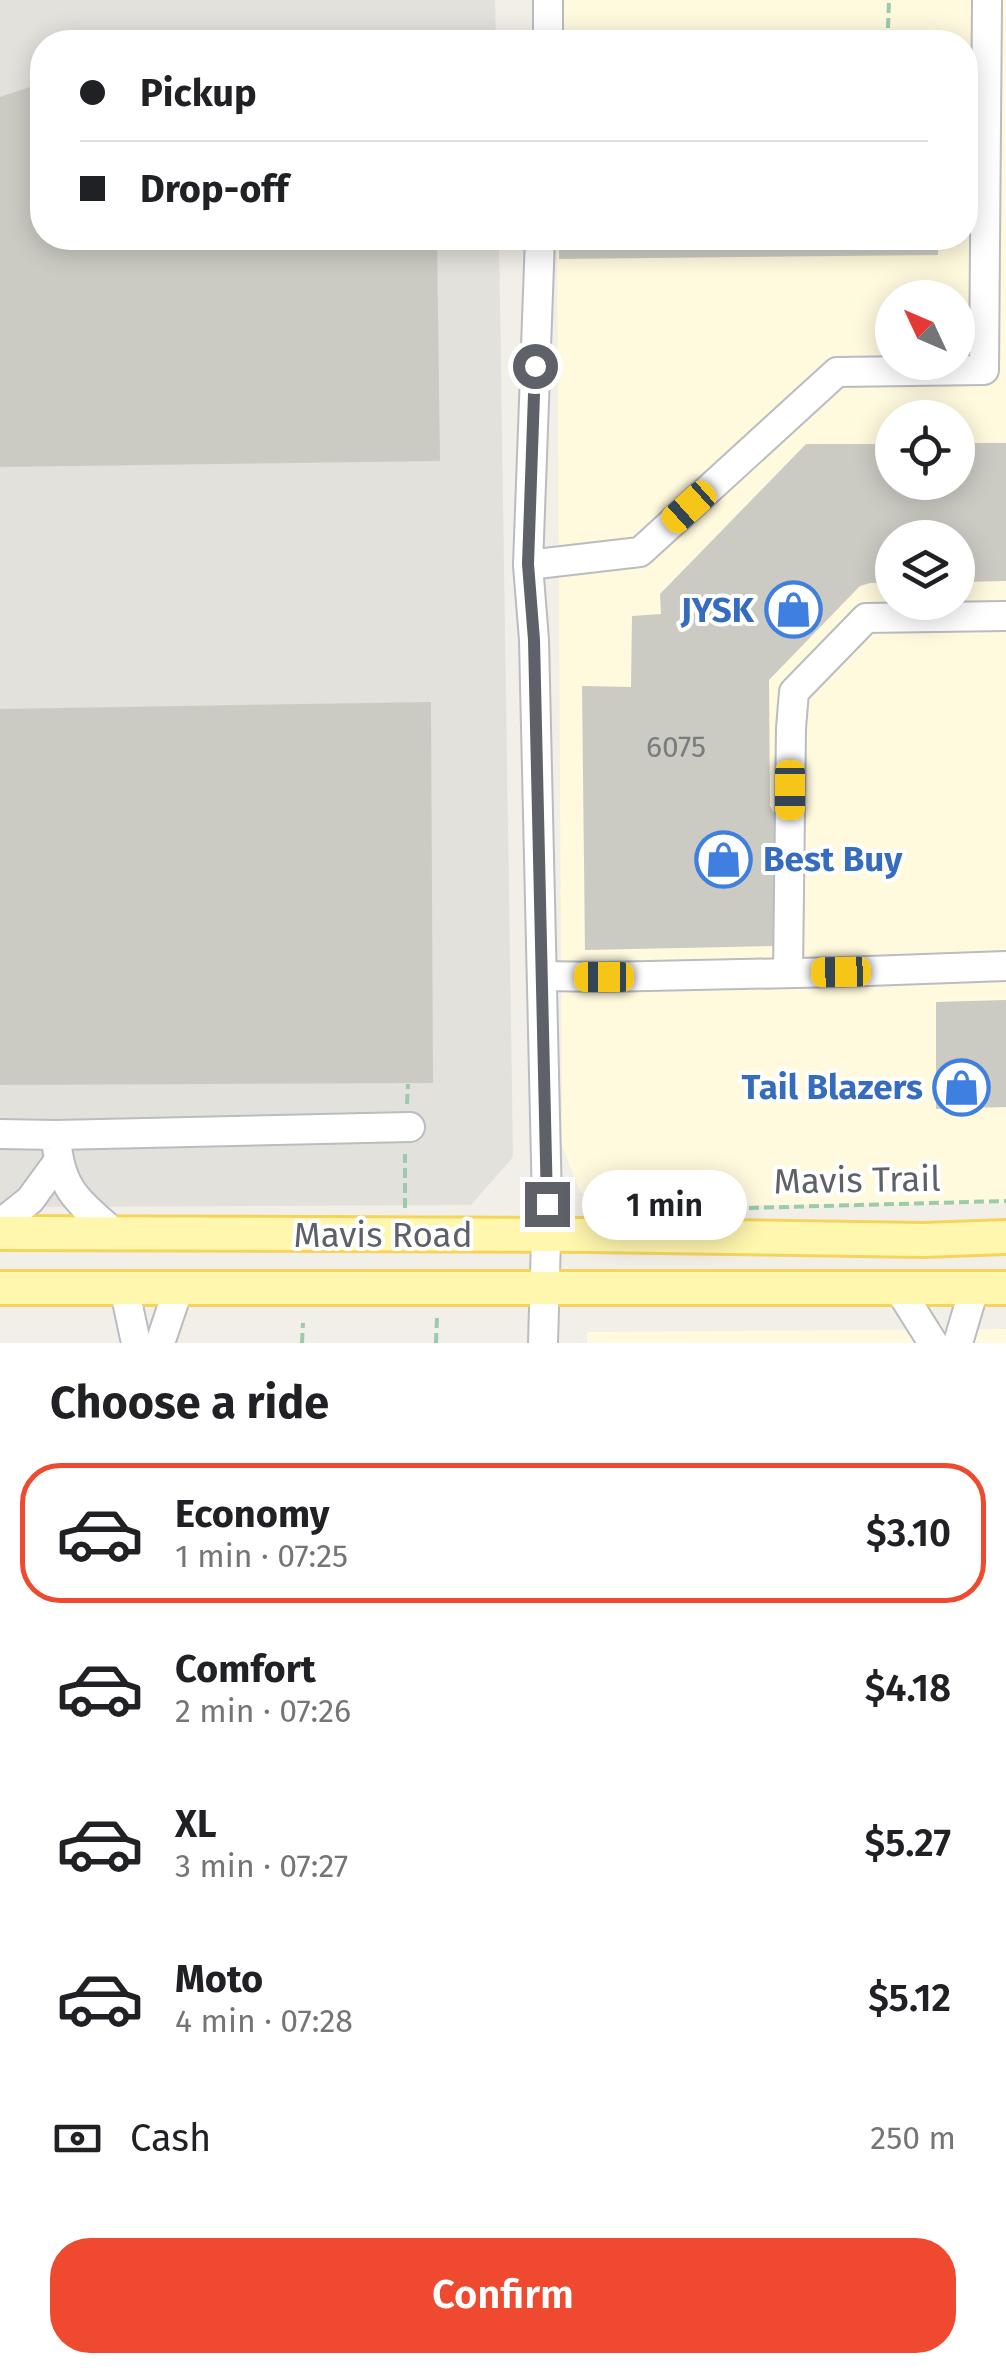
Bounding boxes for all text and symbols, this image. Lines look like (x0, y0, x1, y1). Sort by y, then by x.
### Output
text: Pickup (140, 70, 257, 116)
text: Drop-off (140, 166, 288, 212)
north arrow (875, 280, 975, 380)
map controls (875, 280, 975, 620)
route start (513, 344, 558, 389)
button: locate (875, 400, 975, 500)
car (657, 476, 721, 538)
button: layers (875, 520, 975, 620)
shop icon: JYSK (763, 580, 823, 640)
place label: JYSK (680, 589, 755, 631)
house number: 6075 (646, 729, 706, 765)
car (775, 760, 805, 820)
shop icon: Best Buy (694, 829, 754, 889)
place label: Best Buy (763, 838, 903, 880)
car (811, 956, 871, 988)
car (574, 962, 634, 992)
shop icon: Tail Blazers (932, 1057, 992, 1117)
place label: Tail Blazers (742, 1066, 923, 1108)
street label: Mavis Trail (773, 1158, 941, 1202)
callout: 1 min (582, 1169, 747, 1239)
route end (525, 1182, 570, 1227)
text: 1 min (626, 1186, 703, 1224)
street label: Mavis Road (293, 1214, 473, 1256)
text: Choose a ride (50, 1376, 329, 1430)
icon: car (55, 1488, 145, 1578)
text: Economy (175, 1491, 330, 1537)
text: $3.10 (866, 1510, 951, 1556)
text: 1 min · 07:25 (175, 1537, 348, 1575)
icon: car (55, 1643, 145, 1733)
text: Comfort (175, 1646, 316, 1692)
text: $4.18 (865, 1665, 951, 1711)
text: 2 min · 07:26 (175, 1692, 351, 1730)
icon: car (55, 1798, 145, 1888)
text: XL (175, 1801, 217, 1847)
text: $5.27 (865, 1820, 951, 1866)
text: 3 min · 07:27 (175, 1847, 348, 1885)
icon: car (55, 1953, 145, 2043)
text: Moto (175, 1956, 263, 2002)
text: $5.12 (868, 1975, 951, 2021)
text: 4 min · 07:28 (175, 2002, 353, 2040)
icon: cash (50, 2111, 105, 2166)
text: Cash (130, 2115, 211, 2161)
text: 250 m (870, 2119, 956, 2157)
button: Confirm (50, 2238, 956, 2353)

